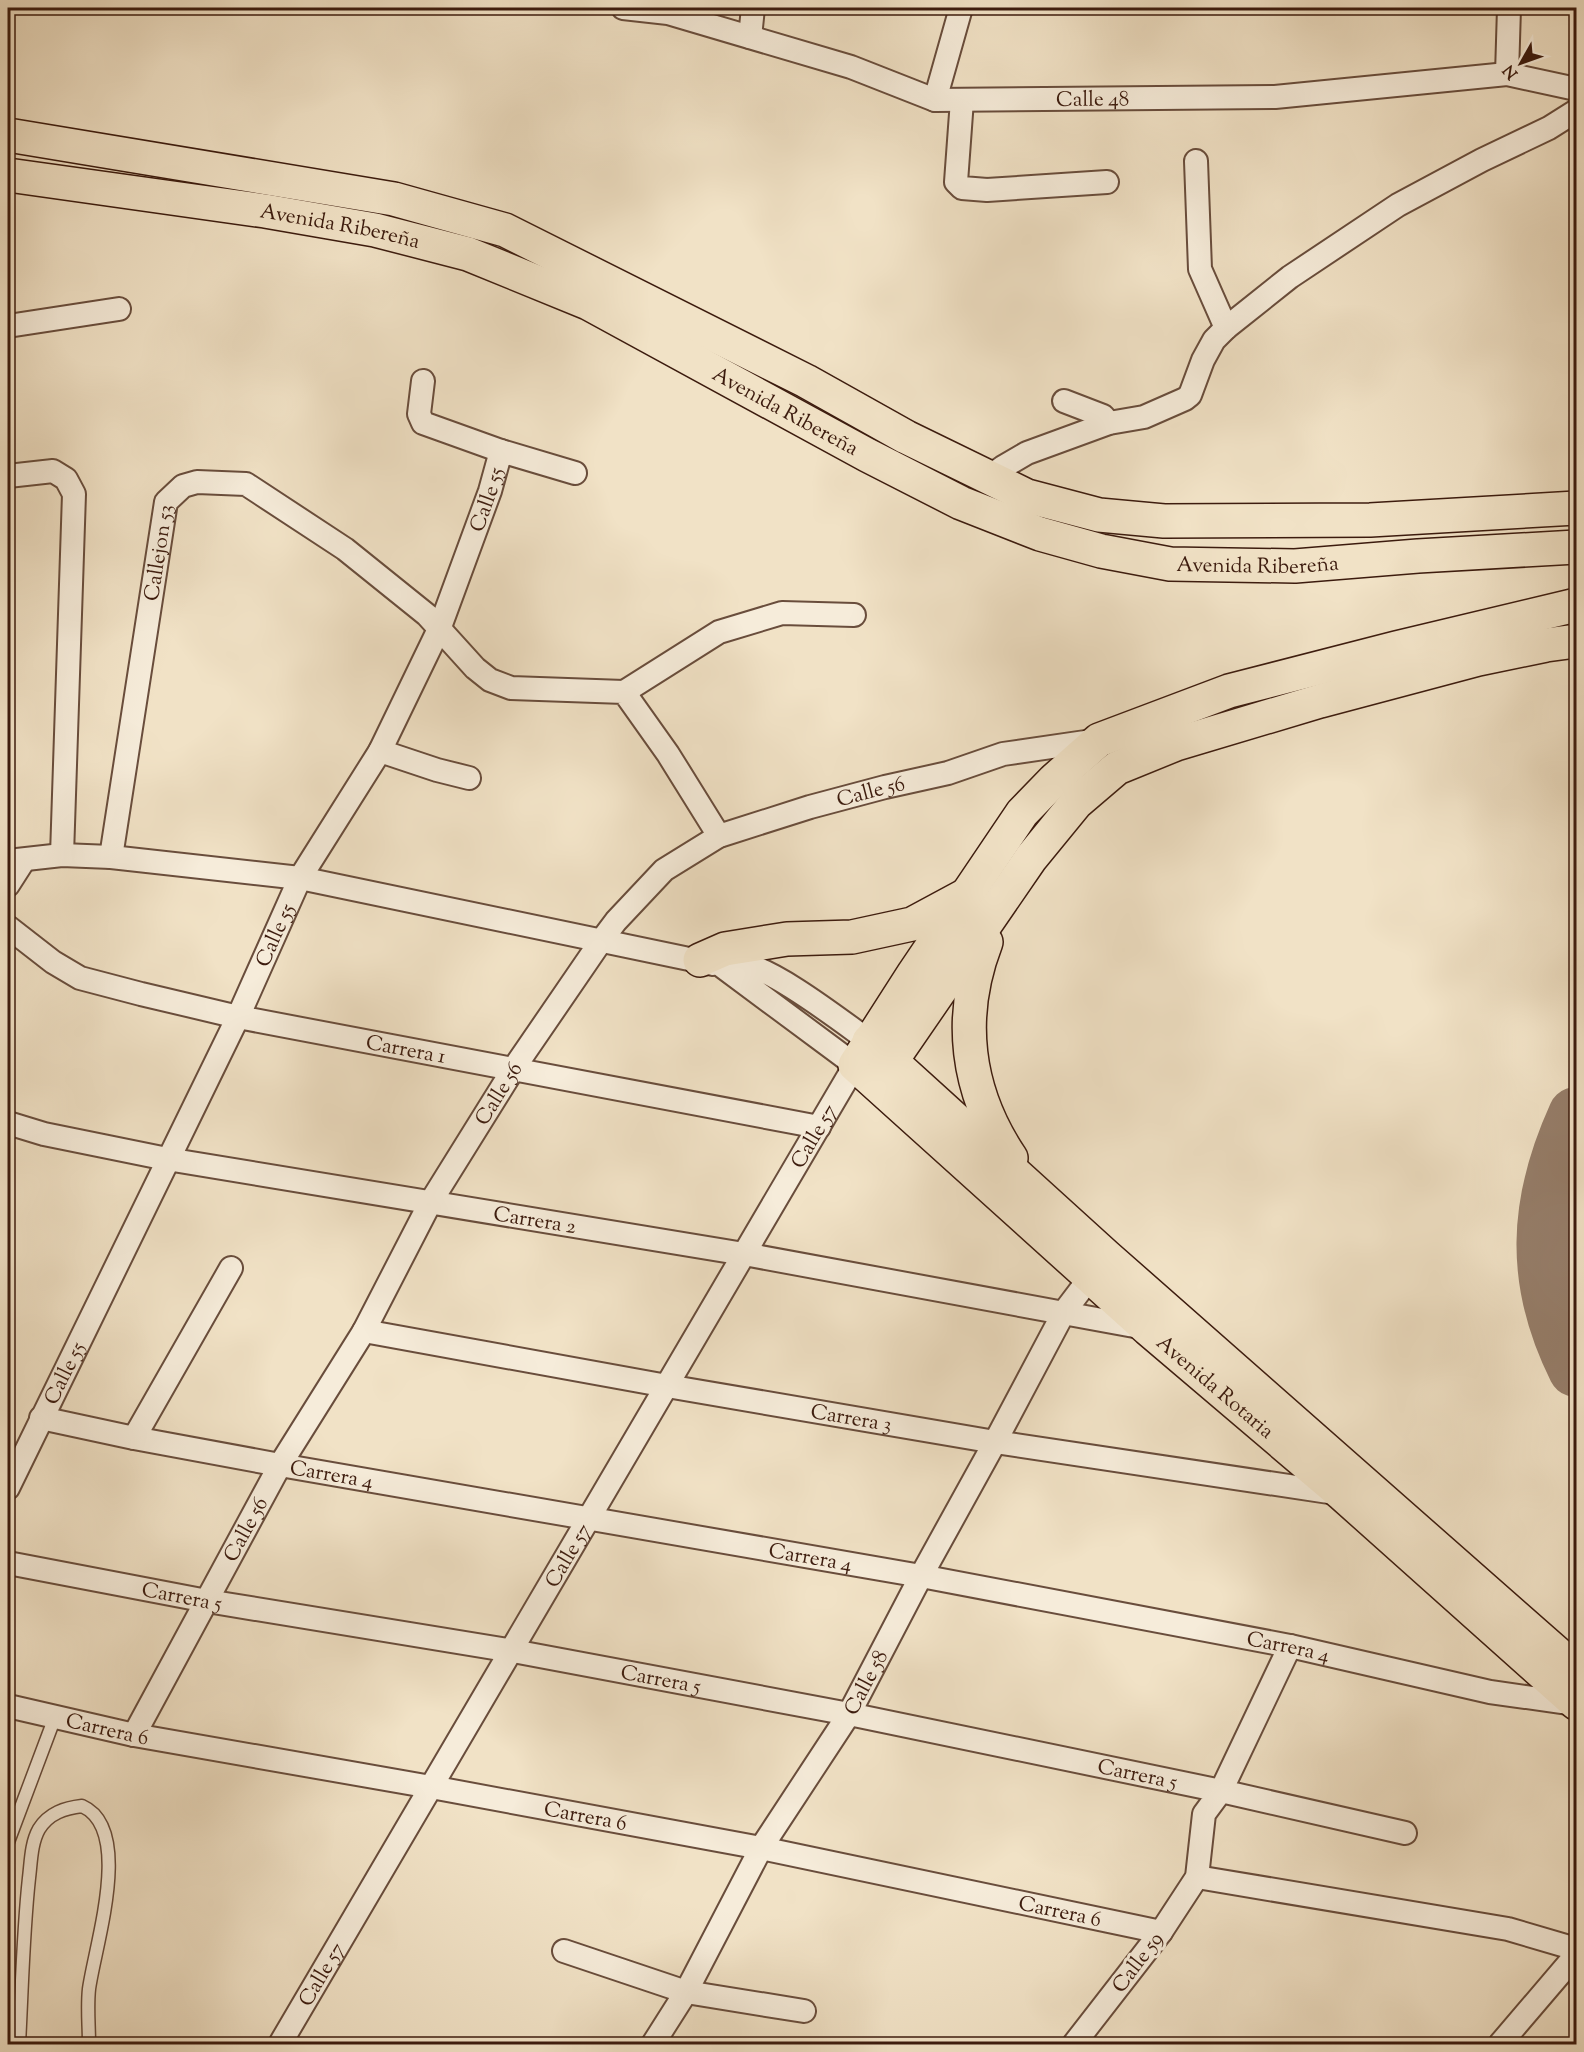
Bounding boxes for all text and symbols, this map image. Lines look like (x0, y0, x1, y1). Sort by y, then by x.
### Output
north arrow (1491, 33, 1551, 93)
text: N (1498, 59, 1524, 83)
street label: Calle 48 (1056, 85, 1129, 116)
street label: Avenida Ribereña (257, 197, 423, 258)
street label: Avenida Ribereña (706, 360, 864, 465)
street label: Calle 55 (463, 464, 513, 537)
street label: Callejon 53 (138, 503, 182, 603)
street label: Avenida Ribereña (1176, 549, 1340, 583)
street label: Calle 56 (834, 770, 908, 816)
street label: Calle 55 (249, 899, 304, 972)
street label: Carrera 1 (363, 1028, 448, 1073)
street label: Calle 56 (469, 1057, 531, 1132)
street label: Calle 57 (785, 1099, 846, 1175)
street label: Carrera 2 (491, 1200, 578, 1243)
street label: Avenida Rotaria (1149, 1329, 1280, 1447)
street label: Calle 55 (38, 1337, 94, 1410)
street label: Carrera 3 (808, 1398, 894, 1441)
street label: Carrera 4 (287, 1454, 375, 1498)
street label: Calle 56 (217, 1492, 277, 1568)
street label: Calle 57 (539, 1518, 600, 1594)
street label: Carrera 4 (766, 1537, 854, 1581)
street label: Carrera 5 (139, 1576, 224, 1620)
street label: Carrera 4 (1244, 1625, 1332, 1672)
street label: Calle 58 (838, 1645, 897, 1721)
street label: Carrera 5 (618, 1658, 703, 1703)
street label: Carrera 6 (63, 1707, 151, 1754)
street label: Carrera 5 (1094, 1753, 1180, 1799)
street label: Carrera 6 (541, 1795, 629, 1840)
street label: Carrera 6 (1015, 1889, 1104, 1936)
street label: Calle 59 (1106, 1926, 1171, 2000)
street label: Calle 57 (292, 1937, 354, 2013)

